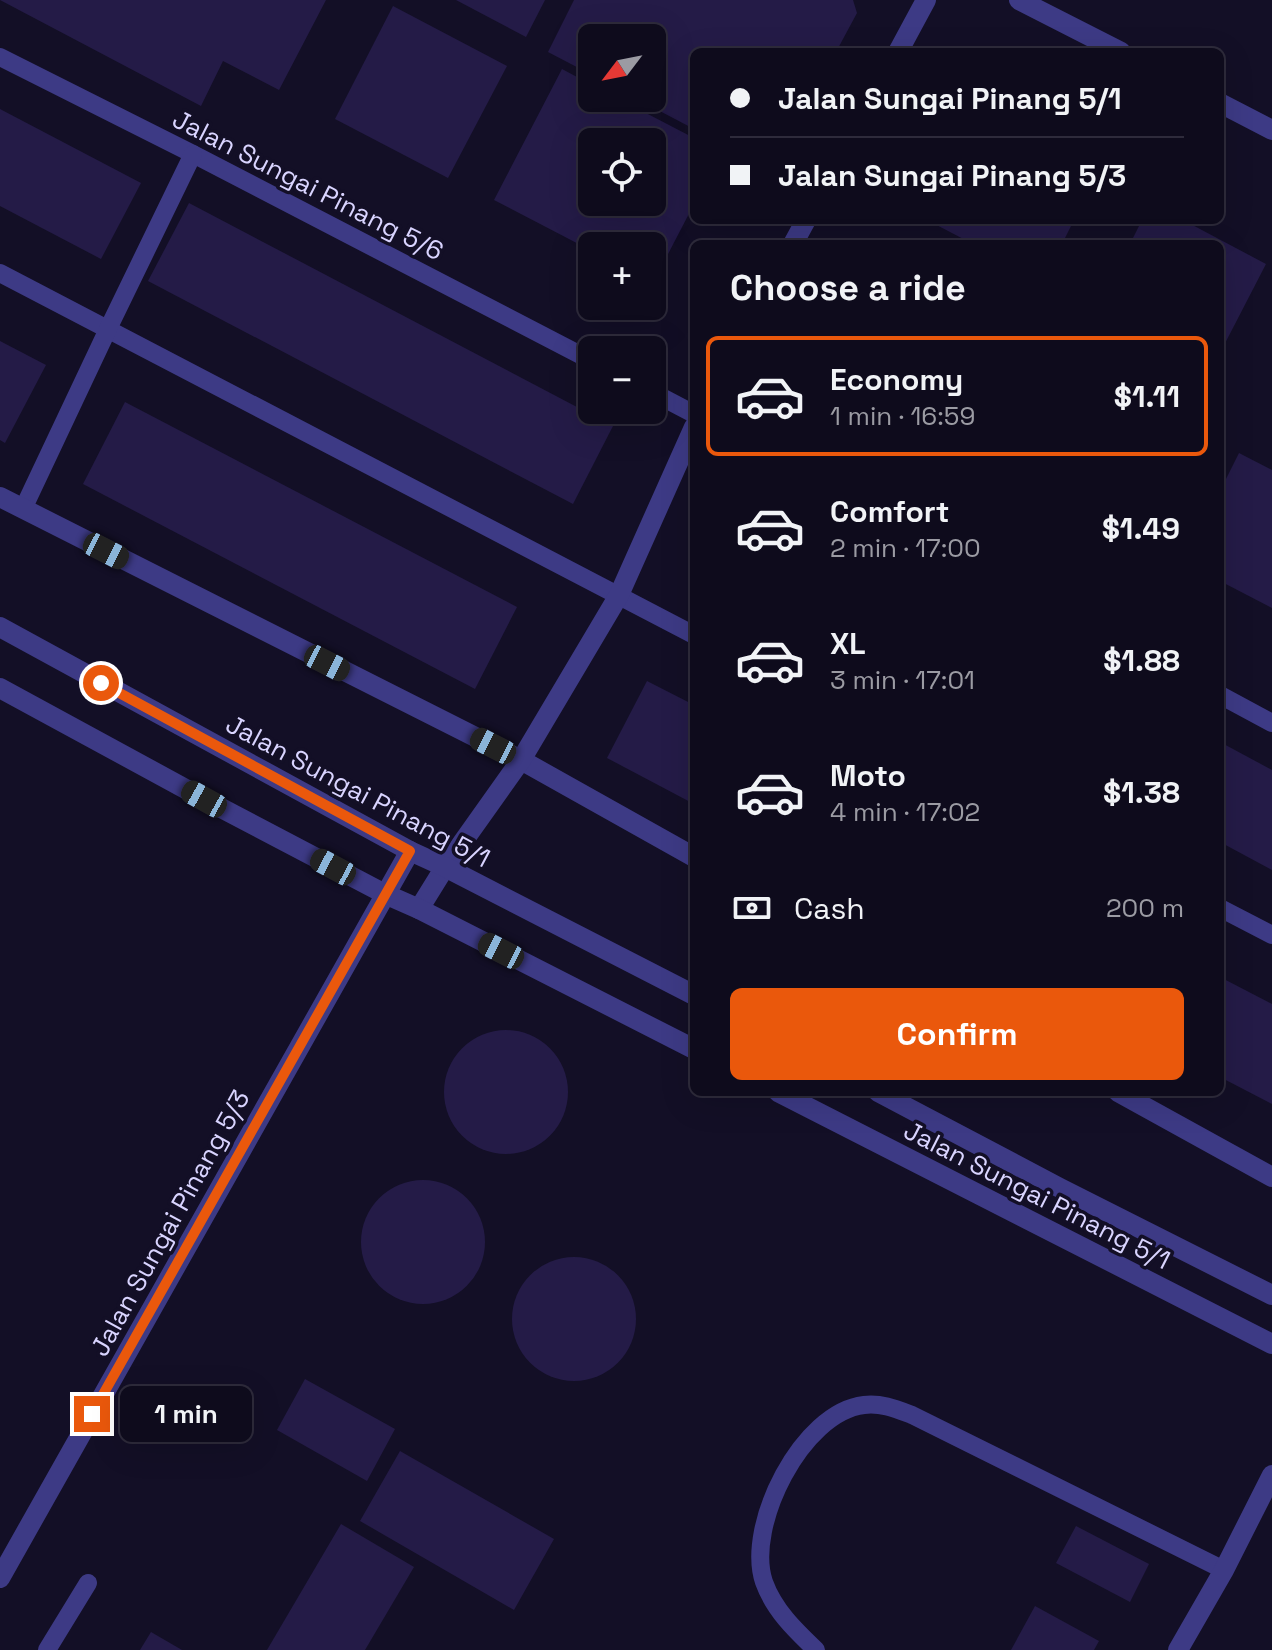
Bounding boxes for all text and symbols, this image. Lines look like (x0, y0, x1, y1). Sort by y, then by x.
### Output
north arrow (578, 24, 666, 112)
map controls (578, 24, 666, 424)
text: Jalan Sungai Pinang 5/1 (778, 79, 1122, 118)
street label: Jalan Sungai Pinang 5/6 (167, 102, 449, 268)
button: locate (578, 128, 666, 216)
text: Jalan Sungai Pinang 5/3 (778, 156, 1126, 195)
button: + (578, 232, 666, 320)
text: Choose a ride (730, 265, 966, 311)
button: − (578, 336, 666, 424)
icon: car (734, 360, 806, 432)
text: Economy (830, 360, 963, 399)
text: $1.11 (1114, 377, 1180, 416)
text: 1 min · 16:59 (830, 399, 975, 433)
icon: car (734, 492, 806, 564)
text: Comfort (830, 492, 949, 531)
text: $1.49 (1102, 509, 1180, 548)
car (79, 529, 133, 573)
text: 2 min · 17:00 (830, 531, 981, 565)
icon: car (734, 624, 806, 696)
text: XL (830, 624, 866, 663)
car (300, 641, 354, 685)
text: $1.88 (1103, 641, 1180, 680)
text: 3 min · 17:01 (830, 663, 975, 697)
route start (83, 665, 119, 701)
street label: Jalan Sungai Pinang 5/1 (220, 707, 496, 875)
car (466, 724, 520, 768)
icon: car (734, 756, 806, 828)
text: Moto (830, 756, 906, 795)
text: $1.38 (1103, 773, 1180, 812)
car (177, 777, 231, 821)
text: 4 min · 17:02 (830, 795, 980, 829)
car (306, 845, 360, 889)
icon: cash (730, 886, 774, 930)
text: Cash (794, 889, 865, 928)
text: 200 m (1106, 891, 1184, 925)
car (474, 929, 528, 973)
button: Confirm (730, 988, 1184, 1080)
street label: Jalan Sungai Pinang 5/3 (83, 1084, 257, 1362)
street label: Jalan Sungai Pinang 5/1 (898, 1113, 1176, 1277)
callout: 1 min (120, 1386, 252, 1442)
route end (74, 1396, 110, 1432)
text: 1 min (154, 1397, 218, 1431)

